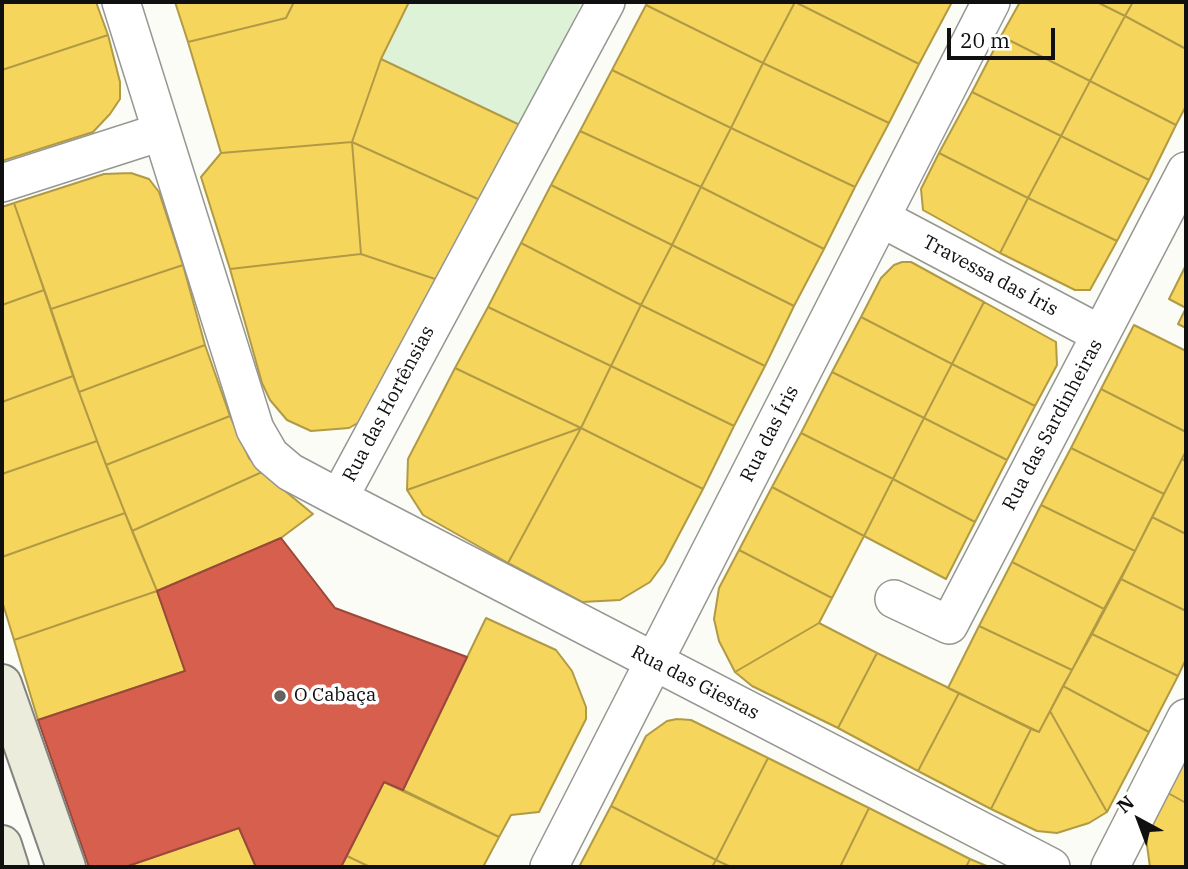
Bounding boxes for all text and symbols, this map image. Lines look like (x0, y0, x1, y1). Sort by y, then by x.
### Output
scale bar (950, 14, 1058, 58)
text: 20 m (960, 26, 1010, 54)
street label: Travessa das Íris (918, 231, 1062, 321)
street label: Rua das Hortênsias (338, 322, 440, 486)
street label: Rua das Sardinheiras (998, 336, 1108, 514)
street label: Rua das Íris (736, 382, 804, 486)
street label: Rua das Giestas (627, 641, 763, 725)
place label: O Cabaça (294, 685, 376, 707)
marker: O Cabaça (272, 688, 288, 704)
north arrow (1104, 785, 1174, 855)
text: N (1112, 790, 1139, 818)

